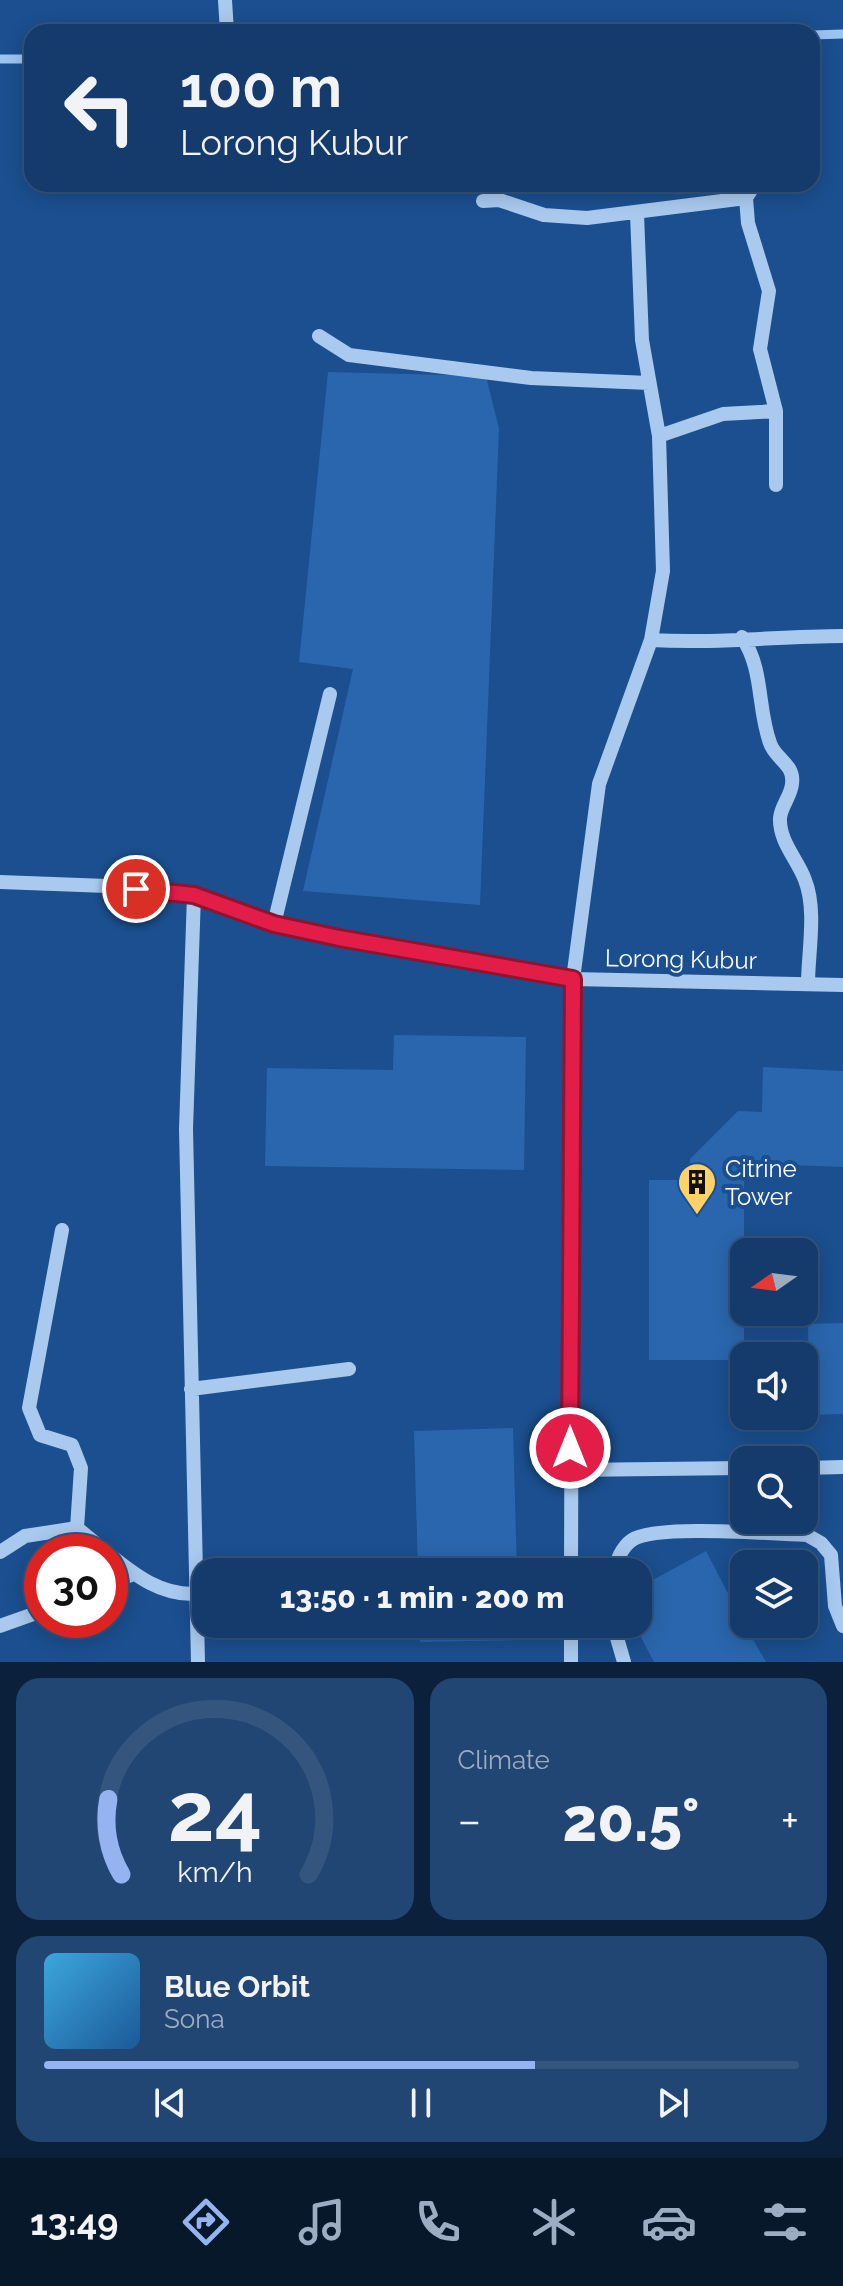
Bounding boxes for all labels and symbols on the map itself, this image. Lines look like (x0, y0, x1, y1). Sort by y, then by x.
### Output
pin (102, 855, 170, 923)
street label: Lorong Kubur (605, 943, 758, 975)
place label: Citrine Tower (725, 1154, 796, 1211)
building icon: Citrine Tower (676, 1161, 718, 1216)
north arrow (730, 1238, 818, 1326)
position arrow (528, 1406, 612, 1490)
speed limit sign: 30 (24, 1534, 128, 1638)

